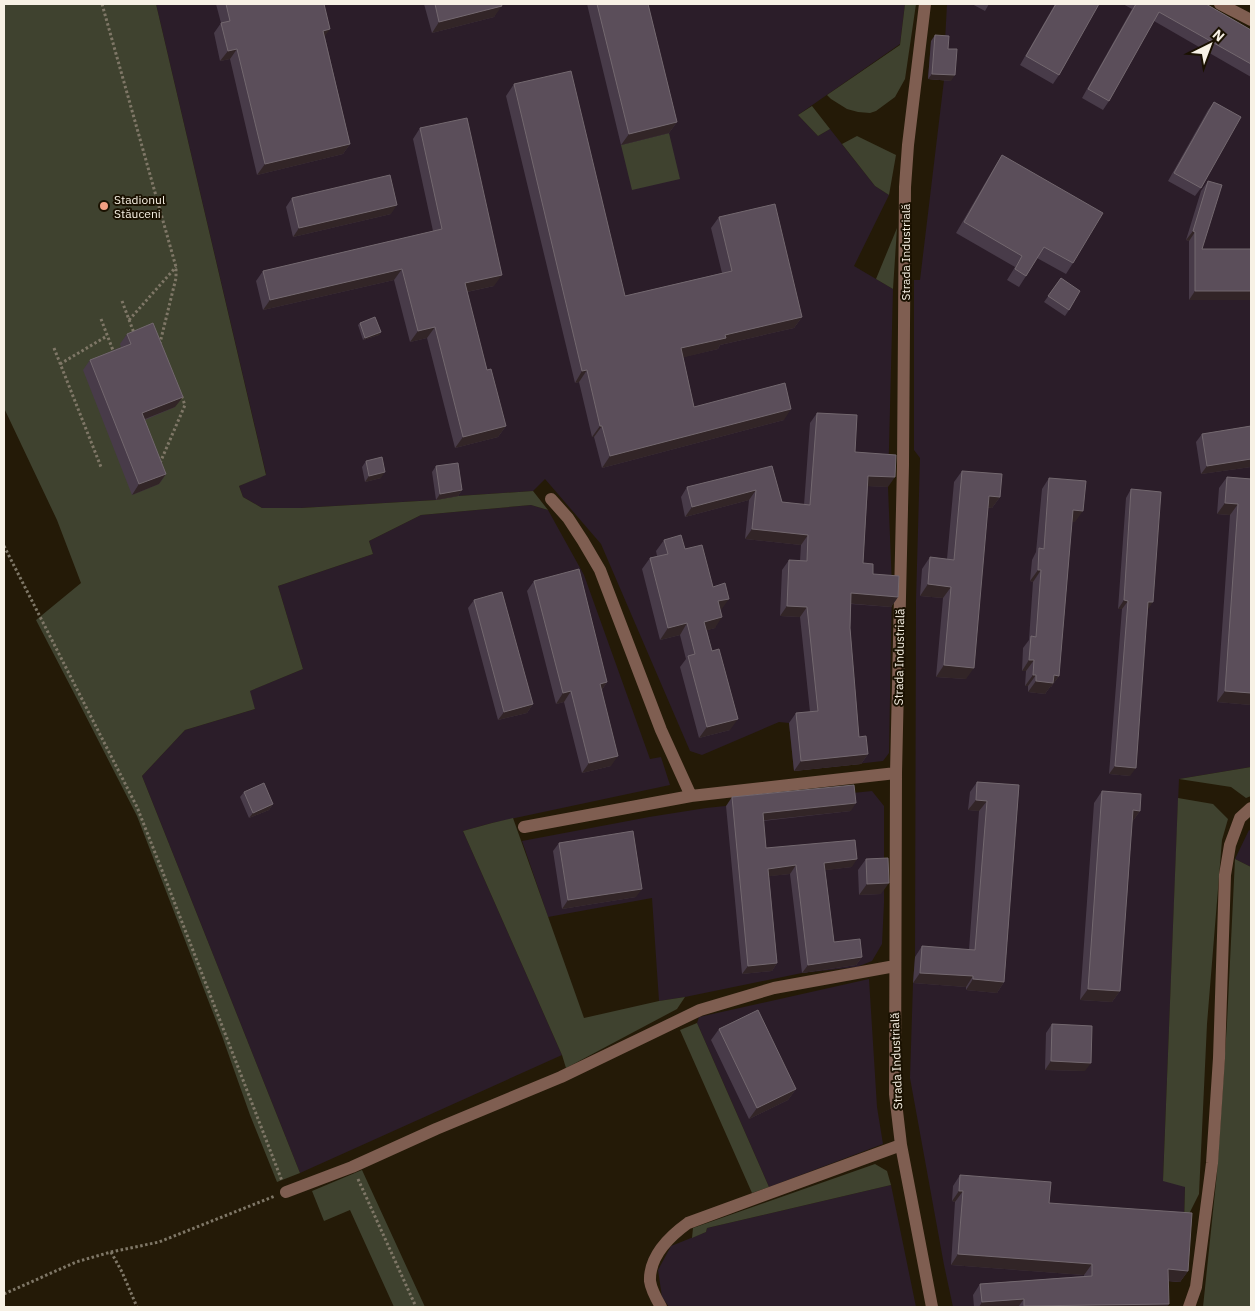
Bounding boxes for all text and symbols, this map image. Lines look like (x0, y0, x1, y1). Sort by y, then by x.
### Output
north arrow (1185, 20, 1235, 70)
text: N (1209, 25, 1228, 45)
place label: Stadionul Stăuceni (114, 192, 165, 221)
marker: Stadionul Stăuceni (98, 200, 110, 212)
street label: Strada Industrială (898, 203, 913, 301)
street label: Strada Industrială (891, 608, 907, 706)
street label: Strada Industrială (887, 1012, 905, 1110)

